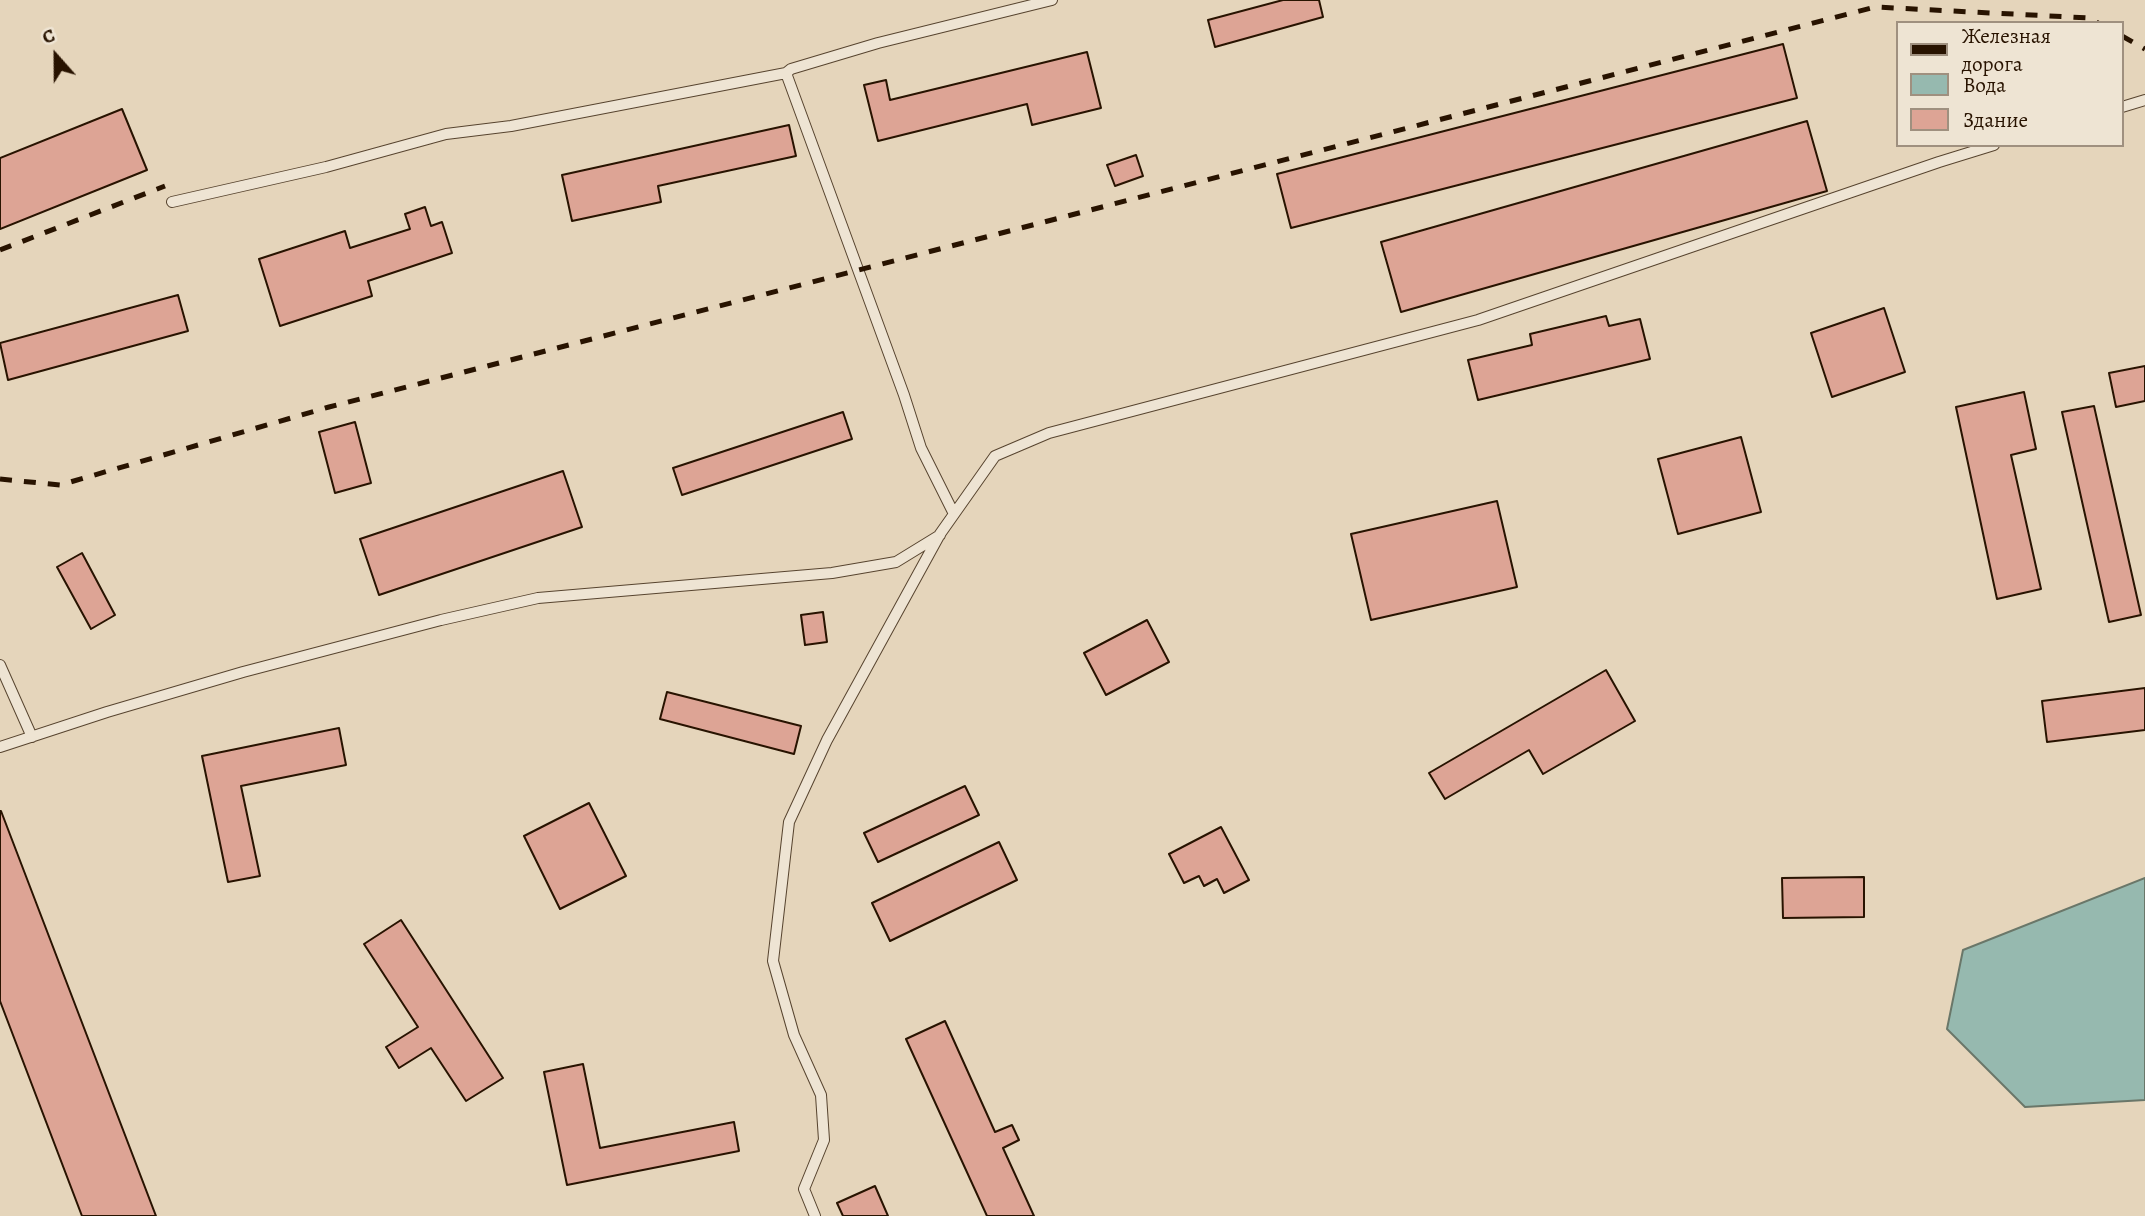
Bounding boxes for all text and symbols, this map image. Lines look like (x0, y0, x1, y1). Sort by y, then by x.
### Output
north arrow (21, 21, 91, 91)
legend (1896, 21, 2124, 147)
text: С (38, 22, 59, 51)
text: Железная дорога (1962, 22, 2051, 78)
text: Вода (1963, 71, 2006, 99)
text: Здание (1963, 106, 2028, 134)

